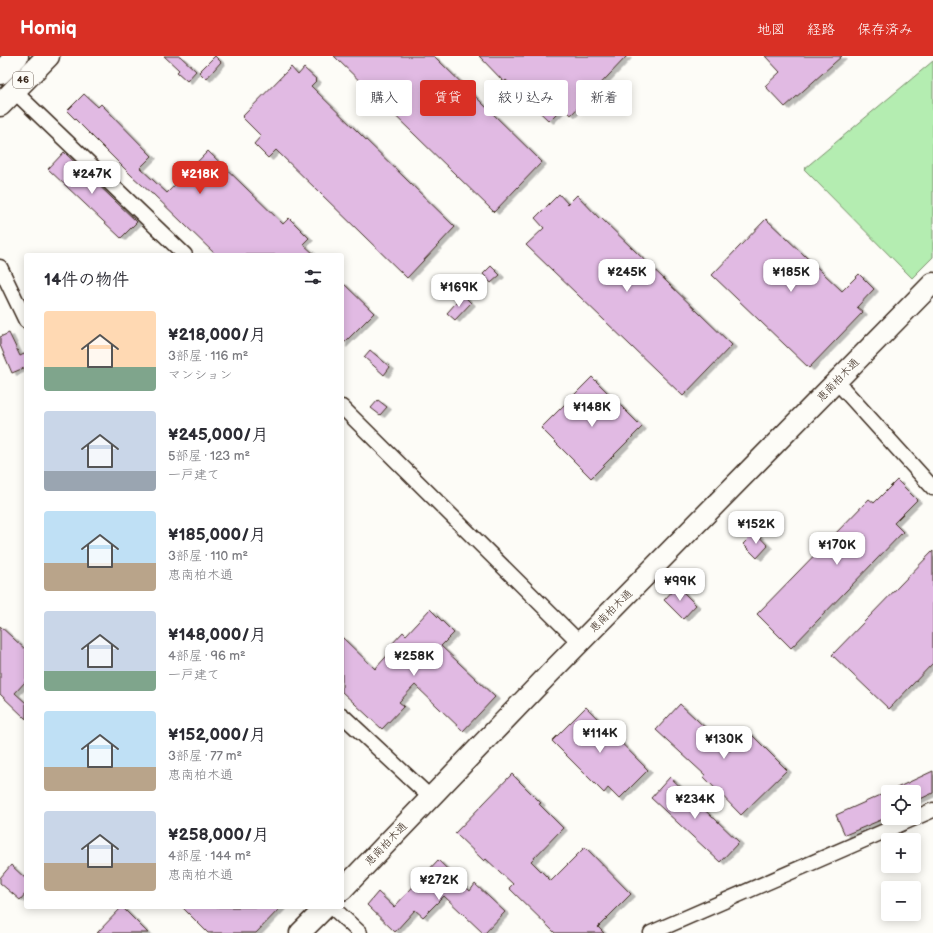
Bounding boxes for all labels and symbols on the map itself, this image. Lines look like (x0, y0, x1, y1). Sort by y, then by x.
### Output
road number: 46 (13, 72, 33, 88)
pin: ¥247K (64, 161, 120, 195)
pin: ¥218K (172, 161, 228, 195)
pin: ¥245K (599, 259, 655, 293)
pin: ¥185K (763, 259, 819, 293)
pin: ¥169K (431, 274, 487, 308)
street label: 恵南柏木通 (814, 356, 862, 404)
pin: ¥148K (564, 394, 620, 428)
pin: ¥152K (728, 511, 784, 545)
pin: ¥170K (809, 532, 865, 566)
pin: ¥99K (656, 568, 704, 602)
street label: 恵南柏木通 (587, 587, 635, 635)
pin: ¥258K (386, 643, 442, 677)
pin: ¥114K (572, 720, 628, 754)
pin: ¥130K (696, 726, 752, 760)
pin: ¥234K (667, 786, 723, 820)
street label: 恵南柏木通 (362, 820, 410, 868)
pin: ¥272K (411, 867, 467, 901)

